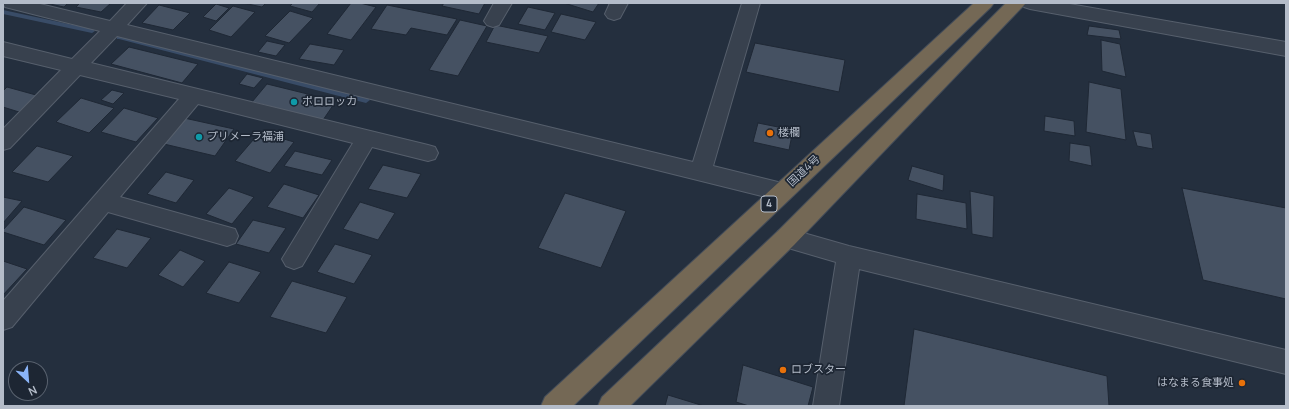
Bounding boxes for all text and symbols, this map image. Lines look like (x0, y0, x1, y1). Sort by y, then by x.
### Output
place label: ポロロッカ (302, 95, 357, 109)
marker: ポロロッカ (289, 97, 299, 107)
place label: 楼欄 (778, 126, 800, 140)
marker: 楼欄 (765, 128, 775, 138)
place label: プリメーラ福浦 (207, 130, 284, 144)
marker: プリメーラ福浦 (194, 132, 204, 142)
street label: 国道4号 (785, 153, 823, 189)
road number: 4 (761, 196, 777, 212)
north arrow (8, 361, 48, 401)
place label: ロブスター (791, 363, 846, 377)
marker: ロブスター (778, 365, 788, 375)
place label: はなまる食事処 (1157, 376, 1234, 390)
marker: はなまる食事処 (1237, 378, 1247, 388)
text: N (26, 383, 40, 400)

